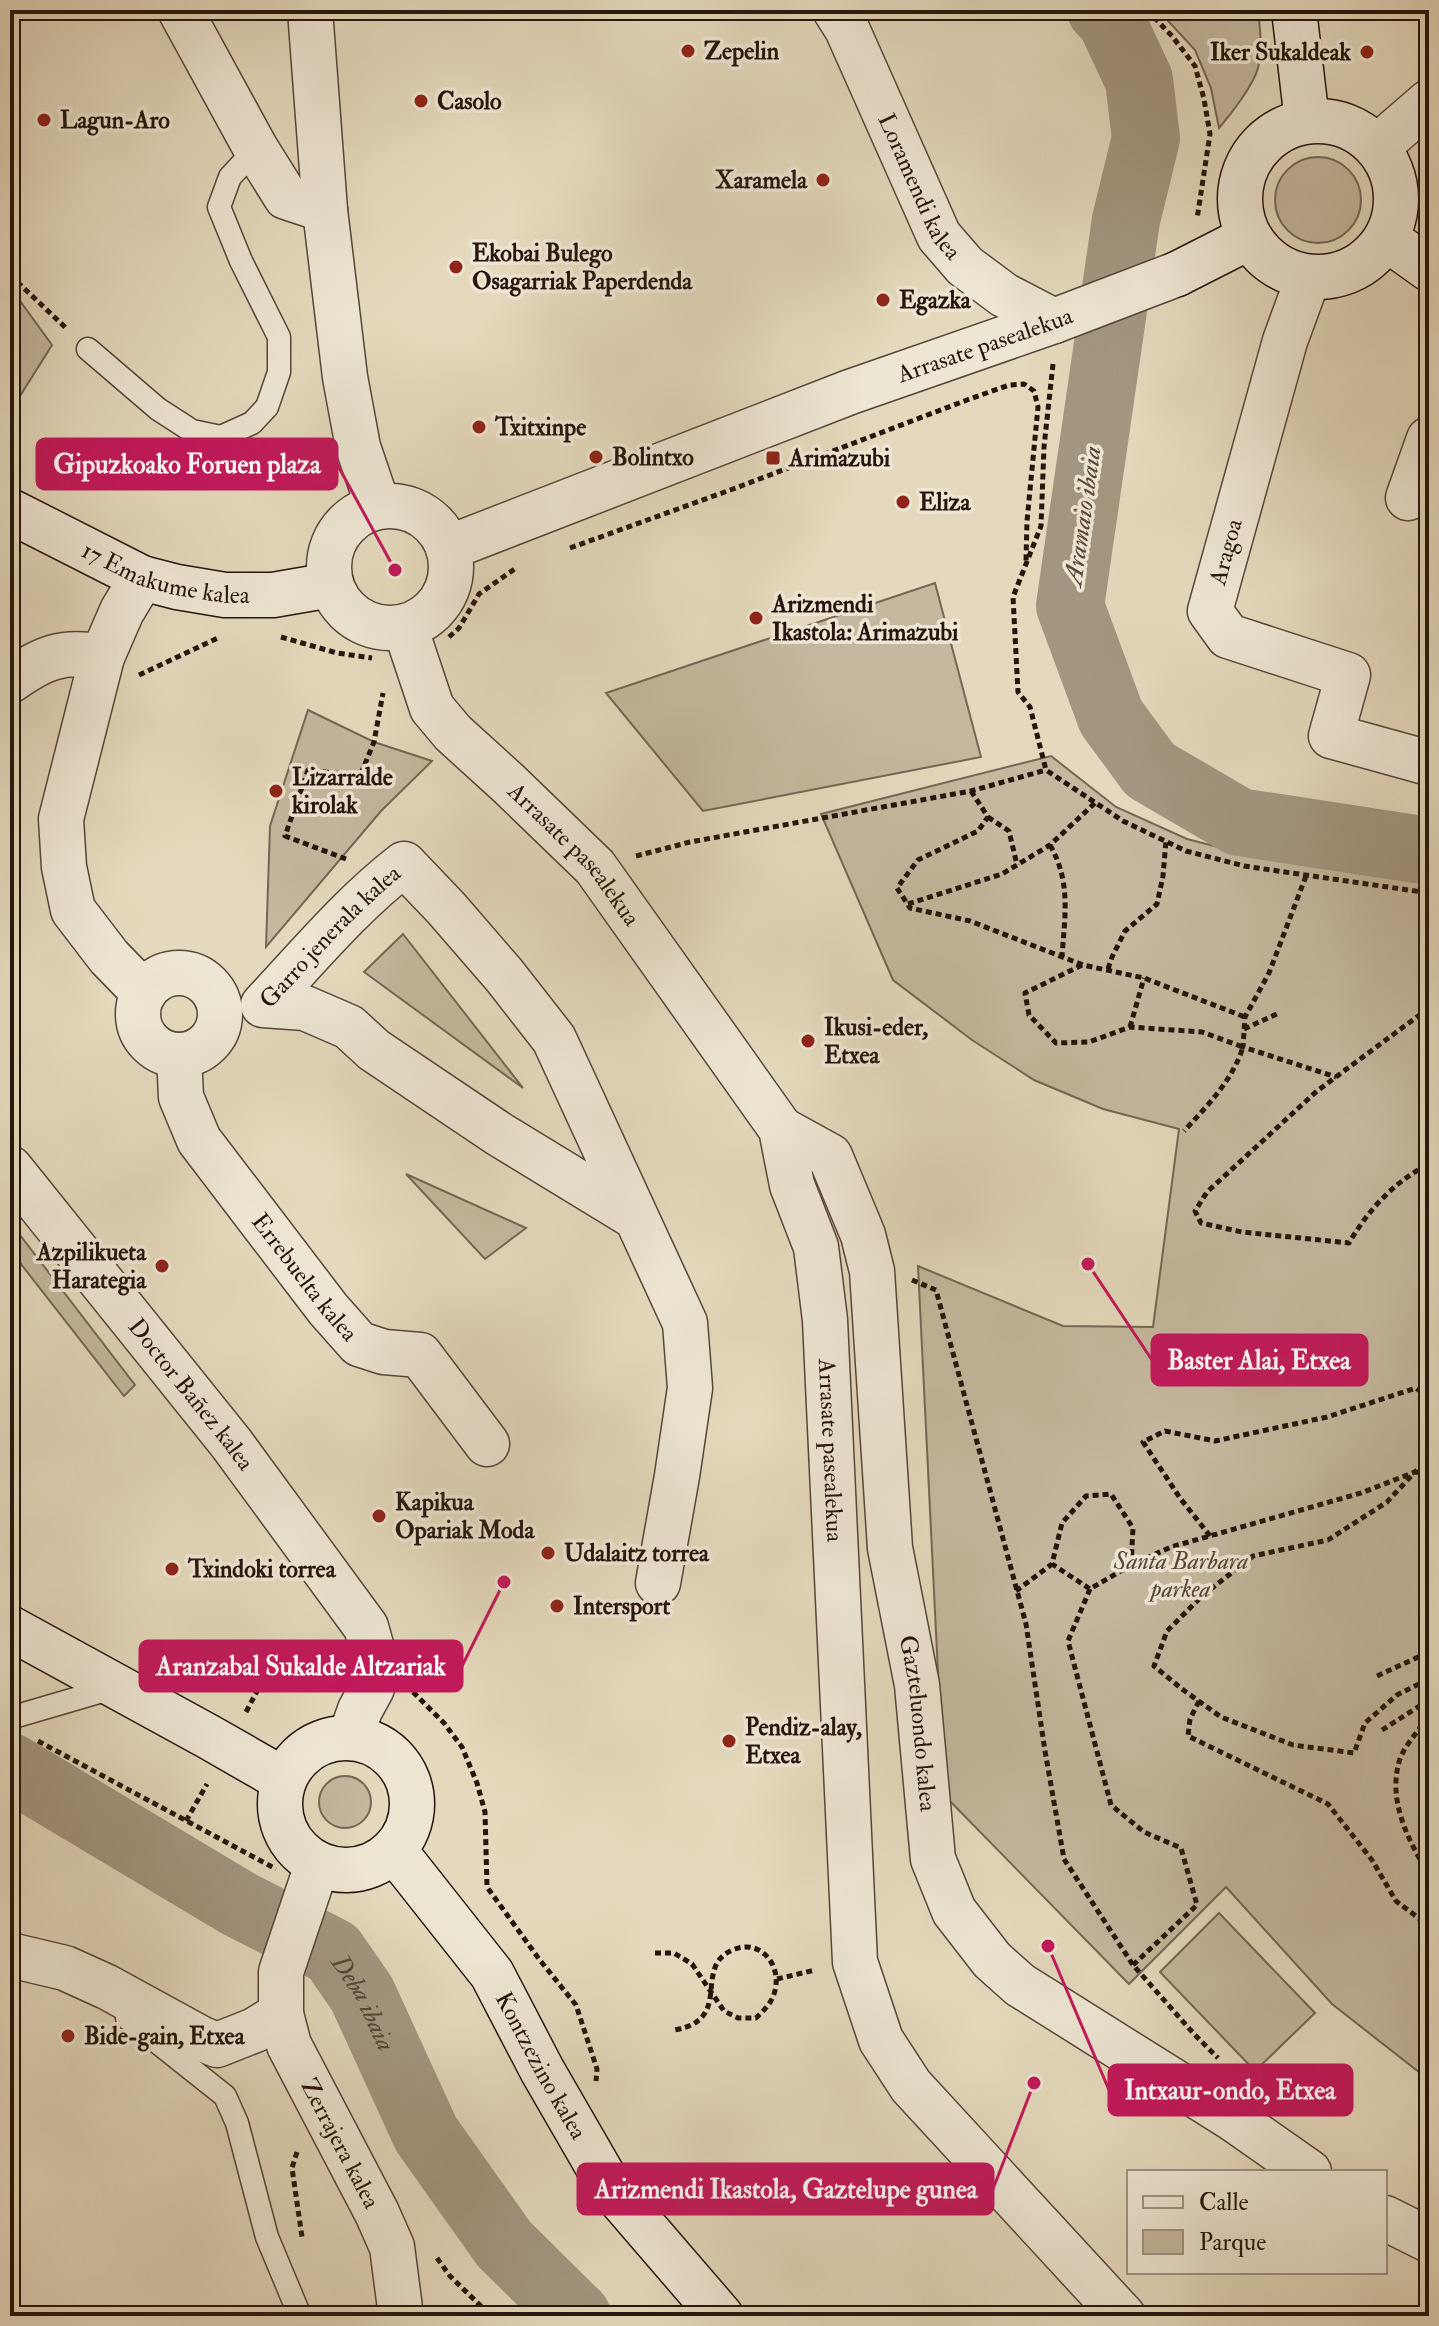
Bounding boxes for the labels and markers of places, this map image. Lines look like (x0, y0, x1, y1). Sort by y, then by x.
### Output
place label: Zepelin (704, 36, 780, 67)
place label: Iker Sukaldeak (1210, 37, 1351, 68)
marker: Zepelin (679, 42, 697, 60)
marker: Iker Sukaldeak (1358, 43, 1376, 61)
place label: Casolo (437, 86, 502, 117)
marker: Casolo (412, 92, 430, 110)
place label: Lagun-Aro (60, 105, 170, 136)
marker: Lagun-Aro (35, 111, 53, 129)
place label: Xaramela (715, 165, 808, 196)
marker: Xaramela (814, 171, 832, 189)
place label: Ekobai Bulego Osagarriak Paperdenda (472, 238, 693, 297)
marker: Ekobai Bulego Osagarriak Paperdenda (447, 258, 465, 276)
place label: Egazka (899, 285, 972, 316)
marker: Egazka (874, 291, 892, 309)
place label: Txitxinpe (494, 412, 586, 443)
marker: Txitxinpe (470, 418, 488, 436)
callout: Gipuzkoako Foruen plaza (37, 439, 337, 489)
place label: Bolintxo (612, 442, 694, 473)
place label: Arimazubi (788, 443, 891, 474)
marker: Bolintxo (587, 448, 605, 466)
marker: Arimazubi (764, 449, 782, 467)
place label: Eliza (919, 487, 971, 518)
marker: Eliza (894, 493, 912, 511)
place label: Arizmendi Ikastola: Arimazubi (771, 589, 959, 648)
marker: Arizmendi Ikastola: Arimazubi (747, 609, 765, 627)
place label: Lizarralde kirolak (291, 762, 393, 821)
marker: Lizarralde kirolak (267, 782, 285, 800)
place label: Ikusi-eder, Etxea (824, 1012, 929, 1071)
marker: Ikusi-eder, Etxea (799, 1032, 817, 1050)
place label: Azpilikueta Harategia (36, 1237, 147, 1296)
marker: Azpilikueta Harategia (153, 1257, 171, 1275)
callout: Baster Alai, Etxea (1152, 1335, 1367, 1385)
place label: Kapikua Opariak Moda (395, 1487, 535, 1546)
marker: Kapikua Opariak Moda (370, 1507, 388, 1525)
place label: Udalaitz torrea (564, 1538, 710, 1569)
marker: Udalaitz torrea (539, 1544, 557, 1562)
place label: Txindoki torrea (187, 1554, 337, 1585)
marker: Txindoki torrea (163, 1560, 181, 1578)
place label: Intersport (573, 1591, 671, 1622)
marker: Intersport (548, 1597, 566, 1615)
callout: Aranzabal Sukalde Altzariak (140, 1641, 462, 1691)
place label: Pendiz-alay, Etxea (745, 1712, 862, 1771)
marker: Pendiz-alay, Etxea (720, 1732, 738, 1750)
place label: Bide-gain, Etxea (84, 2021, 246, 2052)
marker: Bide-gain, Etxea (59, 2027, 77, 2045)
callout: Intxaur-ondo, Etxea (1109, 2065, 1352, 2115)
callout: Arizmendi Ikastola, Gaztelupe gunea (578, 2164, 993, 2214)

